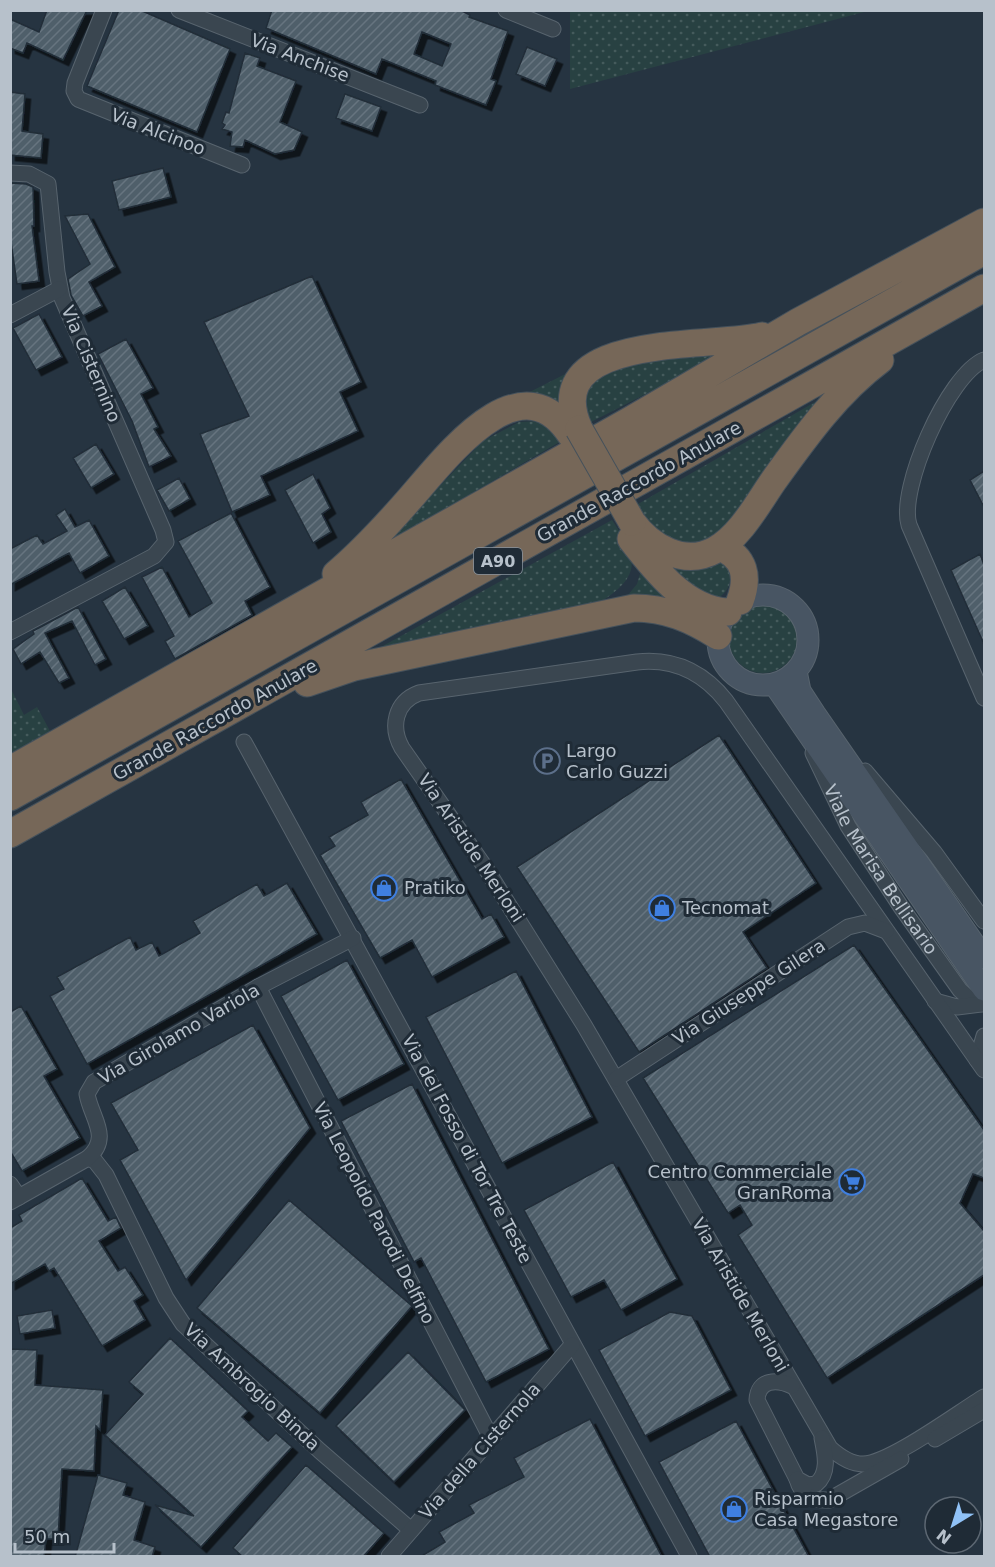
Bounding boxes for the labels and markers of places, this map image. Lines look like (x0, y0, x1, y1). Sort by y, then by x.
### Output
place label: Largo Carlo Guzzi (566, 740, 668, 782)
parking icon: Largo Carlo Guzzi (532, 746, 562, 776)
shop icon: Pratiko (369, 873, 399, 903)
place label: Pratiko (404, 877, 466, 898)
shop icon: Tecnomat (647, 893, 677, 923)
place label: Tecnomat (681, 897, 769, 918)
place label: Centro Commerciale GranRoma (647, 1161, 832, 1203)
supermarket icon: Centro Commerciale GranRoma (837, 1167, 867, 1197)
place label: Risparmio Casa Megastore (754, 1488, 898, 1530)
shop icon: Risparmio Casa Megastore (719, 1494, 749, 1524)

